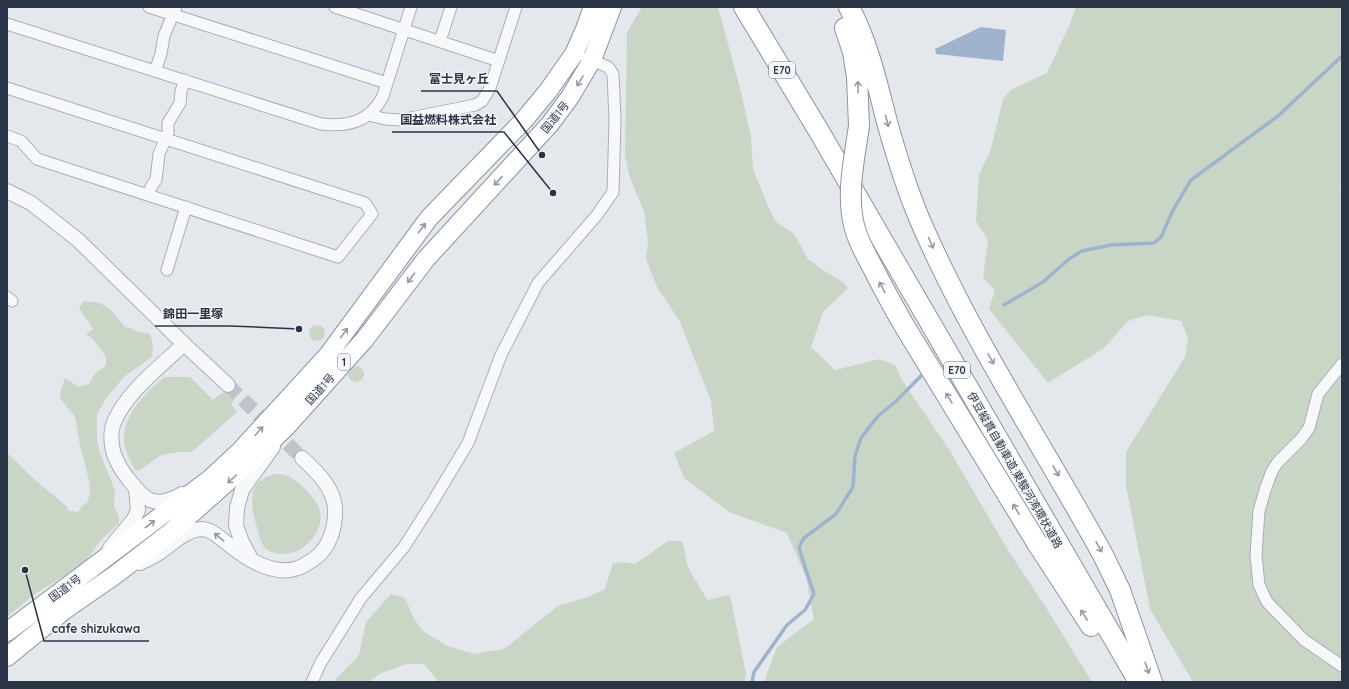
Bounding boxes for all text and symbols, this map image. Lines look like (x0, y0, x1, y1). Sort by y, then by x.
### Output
road number: E70 (769, 62, 795, 78)
callout: 富士見ヶ丘 (421, 67, 497, 91)
text: 富士見ヶ丘 (429, 71, 489, 86)
one-way arrow (576, 75, 584, 86)
one-way arrow (854, 81, 861, 94)
street label: 国道1号 (538, 98, 572, 136)
callout: 国益燃料株式会社 (392, 108, 504, 132)
text: 国益燃料株式会社 (400, 112, 496, 127)
one-way arrow (884, 114, 891, 127)
one-way arrow (493, 176, 502, 186)
one-way arrow (417, 223, 426, 234)
one-way arrow (928, 237, 935, 249)
one-way arrow (407, 273, 416, 284)
one-way arrow (878, 281, 886, 293)
callout: 錦田一里塚 (155, 302, 231, 326)
text: 錦田一里塚 (162, 306, 223, 321)
one-way arrow (340, 328, 349, 339)
one-way arrow (987, 353, 995, 365)
road number: 1 (338, 354, 350, 370)
road number: E70 (944, 362, 970, 378)
street label: 国道1号 (302, 371, 338, 407)
street label: 伊豆縦貫自動車道;東駿河湾環状道路 (964, 389, 1066, 551)
one-way arrow (944, 392, 952, 404)
one-way arrow (254, 426, 264, 436)
one-way arrow (1052, 465, 1060, 477)
one-way arrow (227, 474, 237, 483)
one-way arrow (1012, 503, 1020, 515)
one-way arrow (144, 520, 155, 528)
one-way arrow (213, 532, 224, 541)
one-way arrow (1096, 541, 1104, 553)
street label: 国道1号 (46, 571, 84, 605)
one-way arrow (1079, 609, 1087, 621)
callout: cafe shizukawa (44, 617, 149, 641)
text: cafe shizukawa (52, 621, 140, 636)
one-way arrow (1144, 662, 1152, 674)

